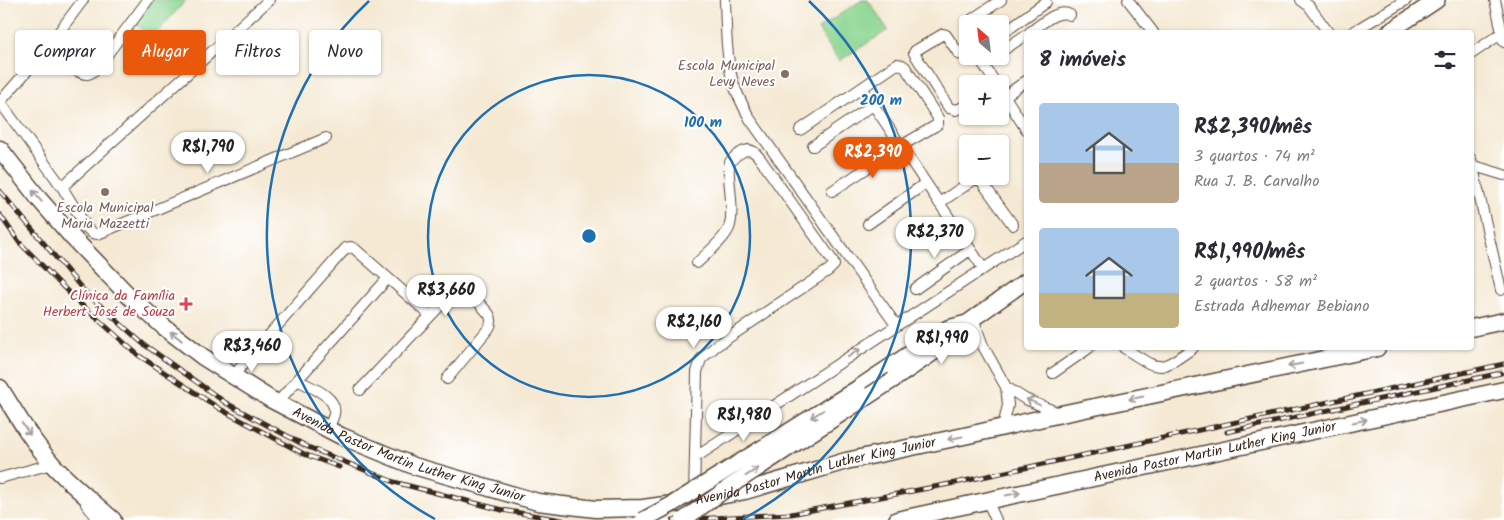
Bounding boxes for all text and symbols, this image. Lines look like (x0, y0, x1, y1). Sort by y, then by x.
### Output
north arrow (959, 15, 1009, 65)
map controls (959, 15, 1009, 185)
chip: Comprar (15, 30, 113, 75)
chip: Alugar (123, 30, 206, 75)
chip: Filtros (216, 30, 299, 75)
chip: Novo (309, 30, 381, 75)
text: 8 imóveis (1039, 44, 1126, 77)
icon: filters (1431, 46, 1459, 74)
place label: Escola Municipal Levy Neves (678, 55, 776, 93)
marker: Escola Municipal Levy Neves (779, 68, 791, 80)
button: + (959, 75, 1009, 125)
text: 200 m (860, 89, 902, 113)
text: 100 m (684, 111, 722, 135)
text: R$2,390/mês (1194, 111, 1312, 144)
icon: home (1079, 123, 1139, 183)
pin: R$1,790 (162, 132, 254, 174)
text: R$1,790 (182, 135, 234, 160)
button: − (959, 135, 1009, 185)
pin: R$2,390 (827, 136, 919, 179)
text: R$2,390 (844, 140, 902, 165)
text: 3 quartos · 74 m² (1194, 144, 1315, 169)
text: Rua J. B. Carvalho (1194, 169, 1319, 194)
marker: Escola Municipal Maria Mazzetti (99, 186, 111, 198)
one-way arrow (32, 190, 43, 203)
place label: Escola Municipal Maria Mazzetti (56, 197, 154, 235)
pin: R$2,370 (889, 216, 981, 259)
text: R$2,370 (906, 220, 964, 245)
centre of rings (580, 227, 598, 245)
text: R$1,990/mês (1194, 236, 1305, 269)
icon: home (1079, 248, 1139, 308)
text: 2 quartos · 58 m² (1194, 269, 1317, 294)
pin: R$3,660 (400, 274, 492, 317)
text: R$3,660 (417, 278, 475, 303)
place label: Clínica da Família Herbert José de Souza (43, 285, 175, 323)
text: Estrada Adhemar Bebiano (1194, 294, 1369, 319)
marker: Clínica da Família Herbert José de Souza (179, 297, 193, 311)
pin: R$2,160 (648, 306, 740, 349)
text: R$2,160 (667, 310, 721, 335)
pin: R$1,990 (896, 322, 988, 365)
text: R$1,990 (916, 326, 968, 351)
pin: R$3,460 (206, 330, 298, 373)
one-way arrow (170, 331, 183, 342)
text: R$3,460 (223, 334, 281, 359)
one-way arrow (846, 348, 860, 358)
one-way arrow (1287, 360, 1303, 370)
one-way arrow (1128, 394, 1144, 403)
one-way arrow (1026, 397, 1041, 406)
pin: R$1,980 (698, 400, 790, 442)
street label: Avenida Pastor Martin Luther King Junior (288, 401, 529, 509)
text: R$1,980 (717, 403, 771, 428)
one-way arrow (810, 409, 824, 419)
street label: Avenida Pastor Martin Luther King Junior (1092, 415, 1339, 489)
one-way arrow (1352, 416, 1368, 425)
one-way arrow (21, 422, 31, 436)
street label: Avenida Pastor Martin Luther King Junior (693, 431, 939, 512)
one-way arrow (948, 434, 964, 443)
one-way arrow (745, 467, 759, 477)
one-way arrow (1005, 489, 1021, 499)

